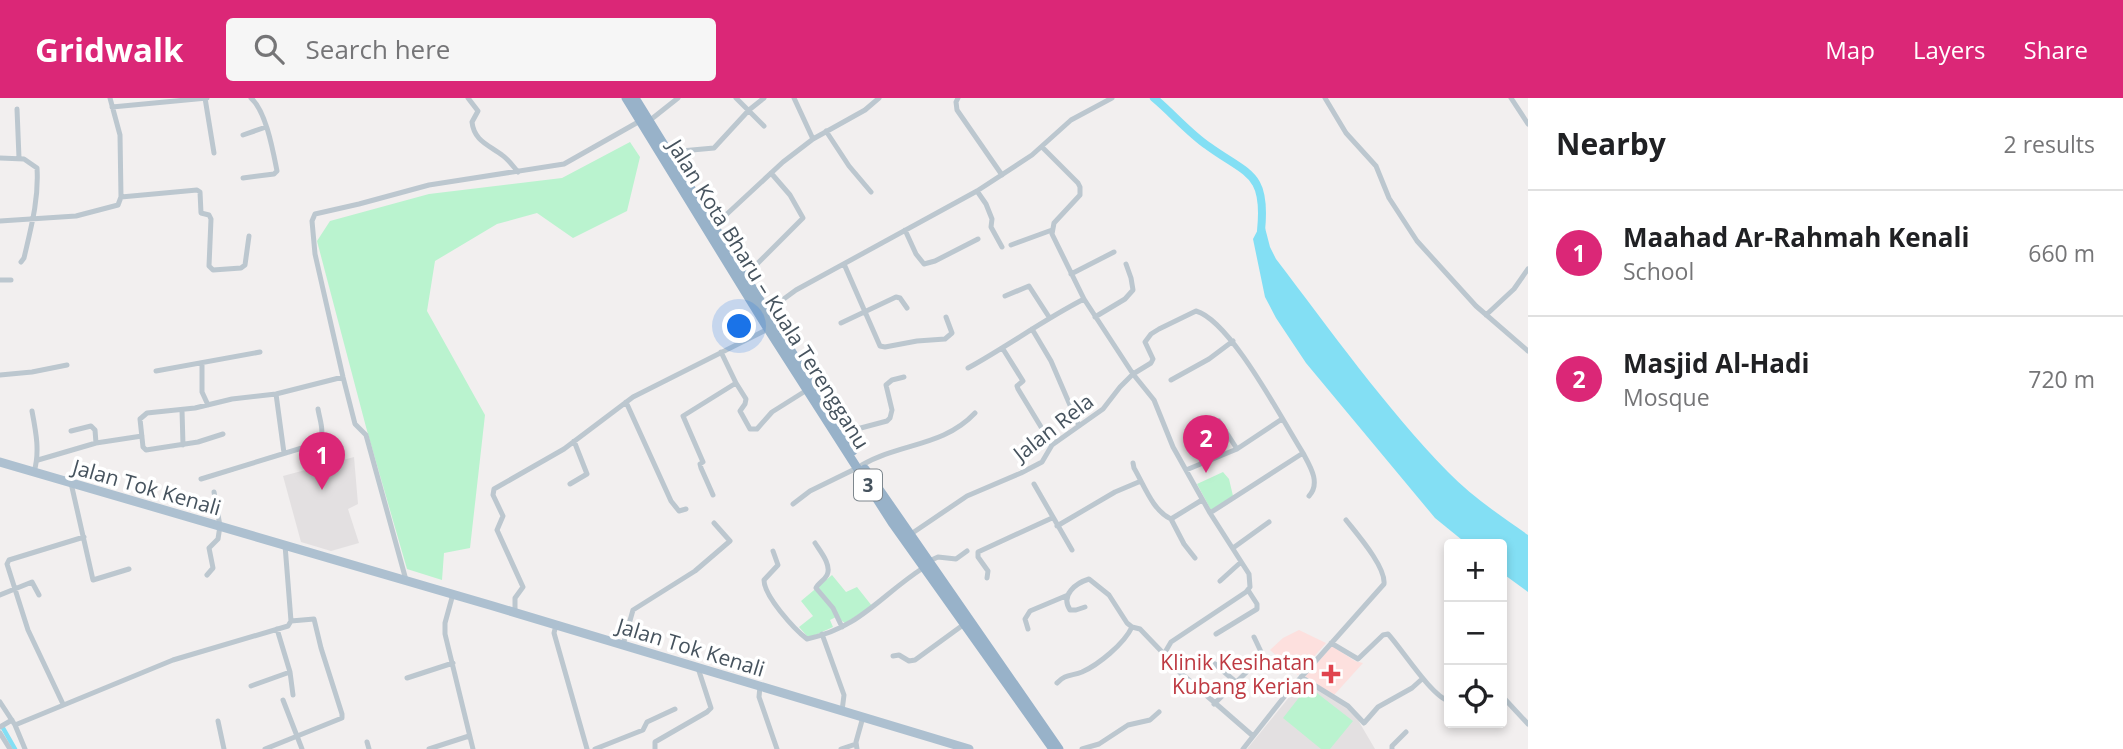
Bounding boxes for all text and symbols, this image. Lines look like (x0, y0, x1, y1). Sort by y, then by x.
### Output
search box (226, 18, 716, 81)
text: Gridwalk (35, 27, 184, 72)
icon: search (250, 30, 288, 68)
text: Search here (306, 31, 450, 67)
text: Map (1825, 33, 1875, 66)
text: Layers (1913, 33, 1986, 66)
text: Share (2024, 33, 2088, 66)
text: Nearby (1556, 123, 1666, 164)
text: 2 results (2004, 128, 2095, 160)
street label: Jalan Kota Bharu – Kuala Terengganu (661, 132, 876, 454)
text: Maahad Ar-Rahmah Kenali (1623, 219, 1969, 255)
text: 1 (1572, 237, 1586, 269)
text: 660 m (2028, 237, 2095, 269)
text: School (1623, 255, 1694, 287)
your location (722, 309, 756, 343)
text: Masjid Al-Hadi (1623, 345, 1809, 381)
text: 2 (1572, 363, 1586, 395)
text: 720 m (2028, 363, 2095, 395)
text: Mosque (1623, 381, 1710, 413)
street label: Jalan Rela (1006, 387, 1099, 468)
pin: 2 (1183, 415, 1229, 473)
pin: 1 (299, 432, 345, 490)
street label: Jalan Tok Kenali (68, 452, 224, 522)
road number: 3 (854, 470, 882, 500)
map controls (1444, 539, 1507, 728)
button: + (1444, 539, 1507, 602)
button: − (1444, 602, 1507, 665)
street label: Jalan Tok Kenali (612, 611, 768, 683)
place label: Klinik Kesihatan Kubang Kerian (1160, 648, 1315, 700)
marker: Klinik Kesihatan Kubang Kerian (1321, 664, 1341, 684)
button: locate (1444, 665, 1507, 728)

